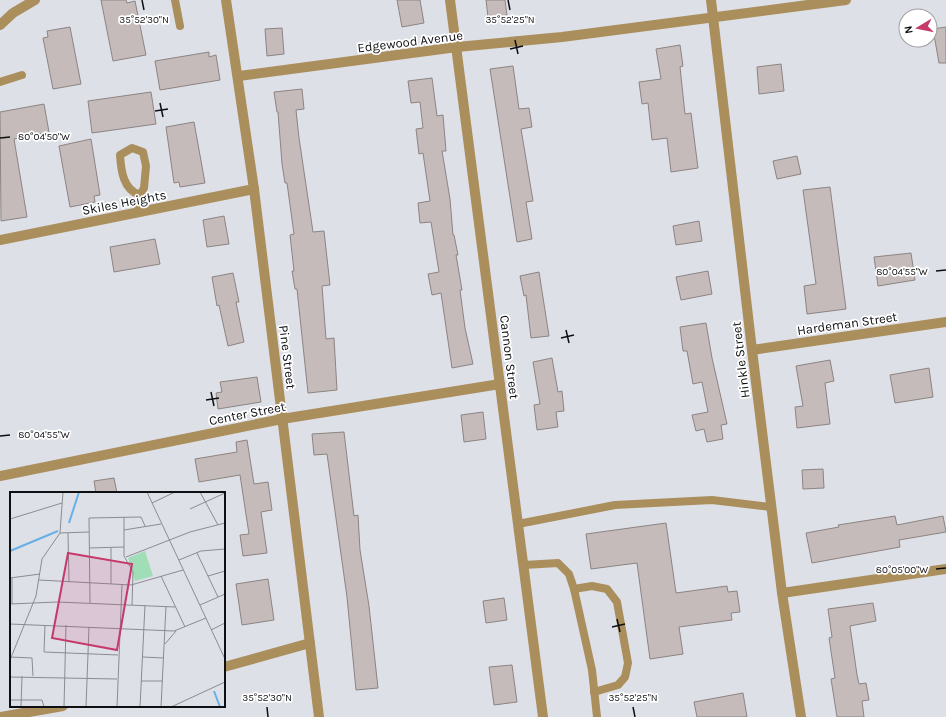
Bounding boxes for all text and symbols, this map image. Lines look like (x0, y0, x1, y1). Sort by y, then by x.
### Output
north arrow (898, 8, 938, 48)
text: 35°52'30"N (119, 14, 169, 26)
text: 35°52'25"N (485, 14, 535, 26)
text: N (902, 25, 916, 35)
street label: Edgewood Avenue (356, 28, 464, 55)
text: 80°04'50"W (18, 131, 70, 143)
street label: Skiles Heights (81, 187, 168, 218)
text: 80°04'55"W (876, 266, 928, 278)
street label: Hardeman Street (796, 309, 898, 338)
street label: Cannon Street (497, 314, 522, 400)
street label: Hinkle Street (728, 321, 753, 399)
street label: Pine Street (276, 324, 299, 390)
street label: Center Street (208, 399, 287, 428)
text: 80°04'55"W (18, 429, 70, 441)
inset map (10, 492, 225, 707)
text: 80°05'00"W (876, 564, 928, 576)
text: 35°52'30"N (242, 692, 292, 704)
text: 35°52'25"N (608, 692, 658, 704)

